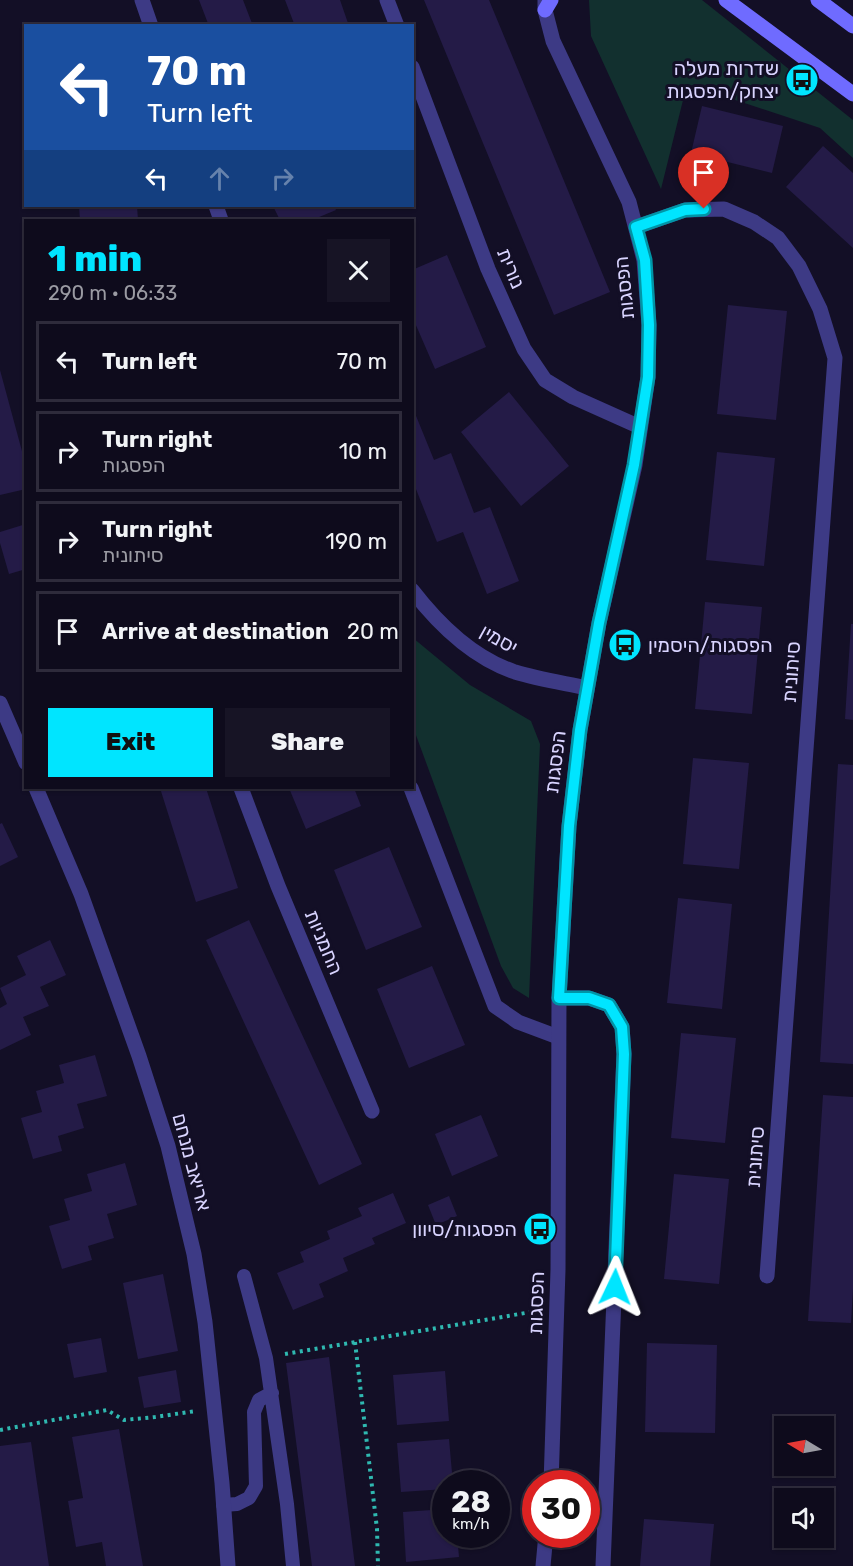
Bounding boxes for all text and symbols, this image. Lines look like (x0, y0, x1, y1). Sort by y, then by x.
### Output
text: 70 m (147, 46, 247, 96)
icon: left (48, 48, 126, 126)
place label: שדרות מעלה יצחק/הפסגות (666, 56, 779, 103)
bus stop icon: שדרות מעלה יצחק/הפסגות (784, 62, 820, 98)
text: Turn left (147, 97, 252, 129)
pin (678, 147, 729, 209)
icon: arrive (687, 156, 720, 189)
icon: left (140, 162, 173, 195)
icon: ahead (203, 162, 236, 195)
icon: right (266, 162, 299, 195)
text: 1 min (48, 237, 142, 280)
button: close (327, 239, 390, 302)
street label: נורית (492, 244, 530, 292)
street label: הפסגות (609, 255, 639, 321)
text: 290 m · 06:33 (48, 281, 177, 305)
icon: left (51, 345, 84, 378)
text: Turn left (102, 348, 197, 375)
text: 70 m (337, 348, 387, 375)
text: Turn right (102, 426, 212, 453)
icon: right (51, 435, 84, 468)
text: 10 m (339, 438, 387, 465)
text: הפסגות (102, 453, 165, 477)
text: Turn right (102, 516, 212, 543)
icon: right (51, 525, 84, 558)
text: 190 m (326, 528, 387, 555)
text: סיתונית (102, 543, 164, 567)
icon: arrive (51, 615, 84, 648)
text: Arrive at destination (102, 618, 329, 645)
text: 20 m (347, 618, 399, 645)
street label: יסמין (476, 619, 522, 659)
bus stop icon: הפסגות/היסמין (607, 627, 643, 663)
place label: הפסגות/היסמין (648, 633, 773, 657)
street label: סיתונית (777, 640, 805, 704)
button: Exit (48, 708, 213, 777)
button: Share (225, 708, 390, 777)
street label: הפסגות (539, 729, 571, 795)
street label: החמניות (300, 906, 348, 978)
street label: אריאב מנחם (167, 1111, 217, 1213)
street label: סיתונית (741, 1125, 769, 1189)
bus stop icon: הפסגות/סיוון (522, 1211, 558, 1247)
place label: הפסגות/סיוון (412, 1217, 517, 1241)
position arrow (583, 1255, 647, 1319)
street label: הפסגות (523, 1271, 549, 1335)
north arrow (774, 1416, 834, 1476)
map controls (774, 1416, 834, 1548)
speed limit sign: 30 (522, 1470, 600, 1548)
text: 28 (451, 1484, 491, 1520)
button: sound (774, 1488, 834, 1548)
text: km/h (452, 1515, 490, 1533)

